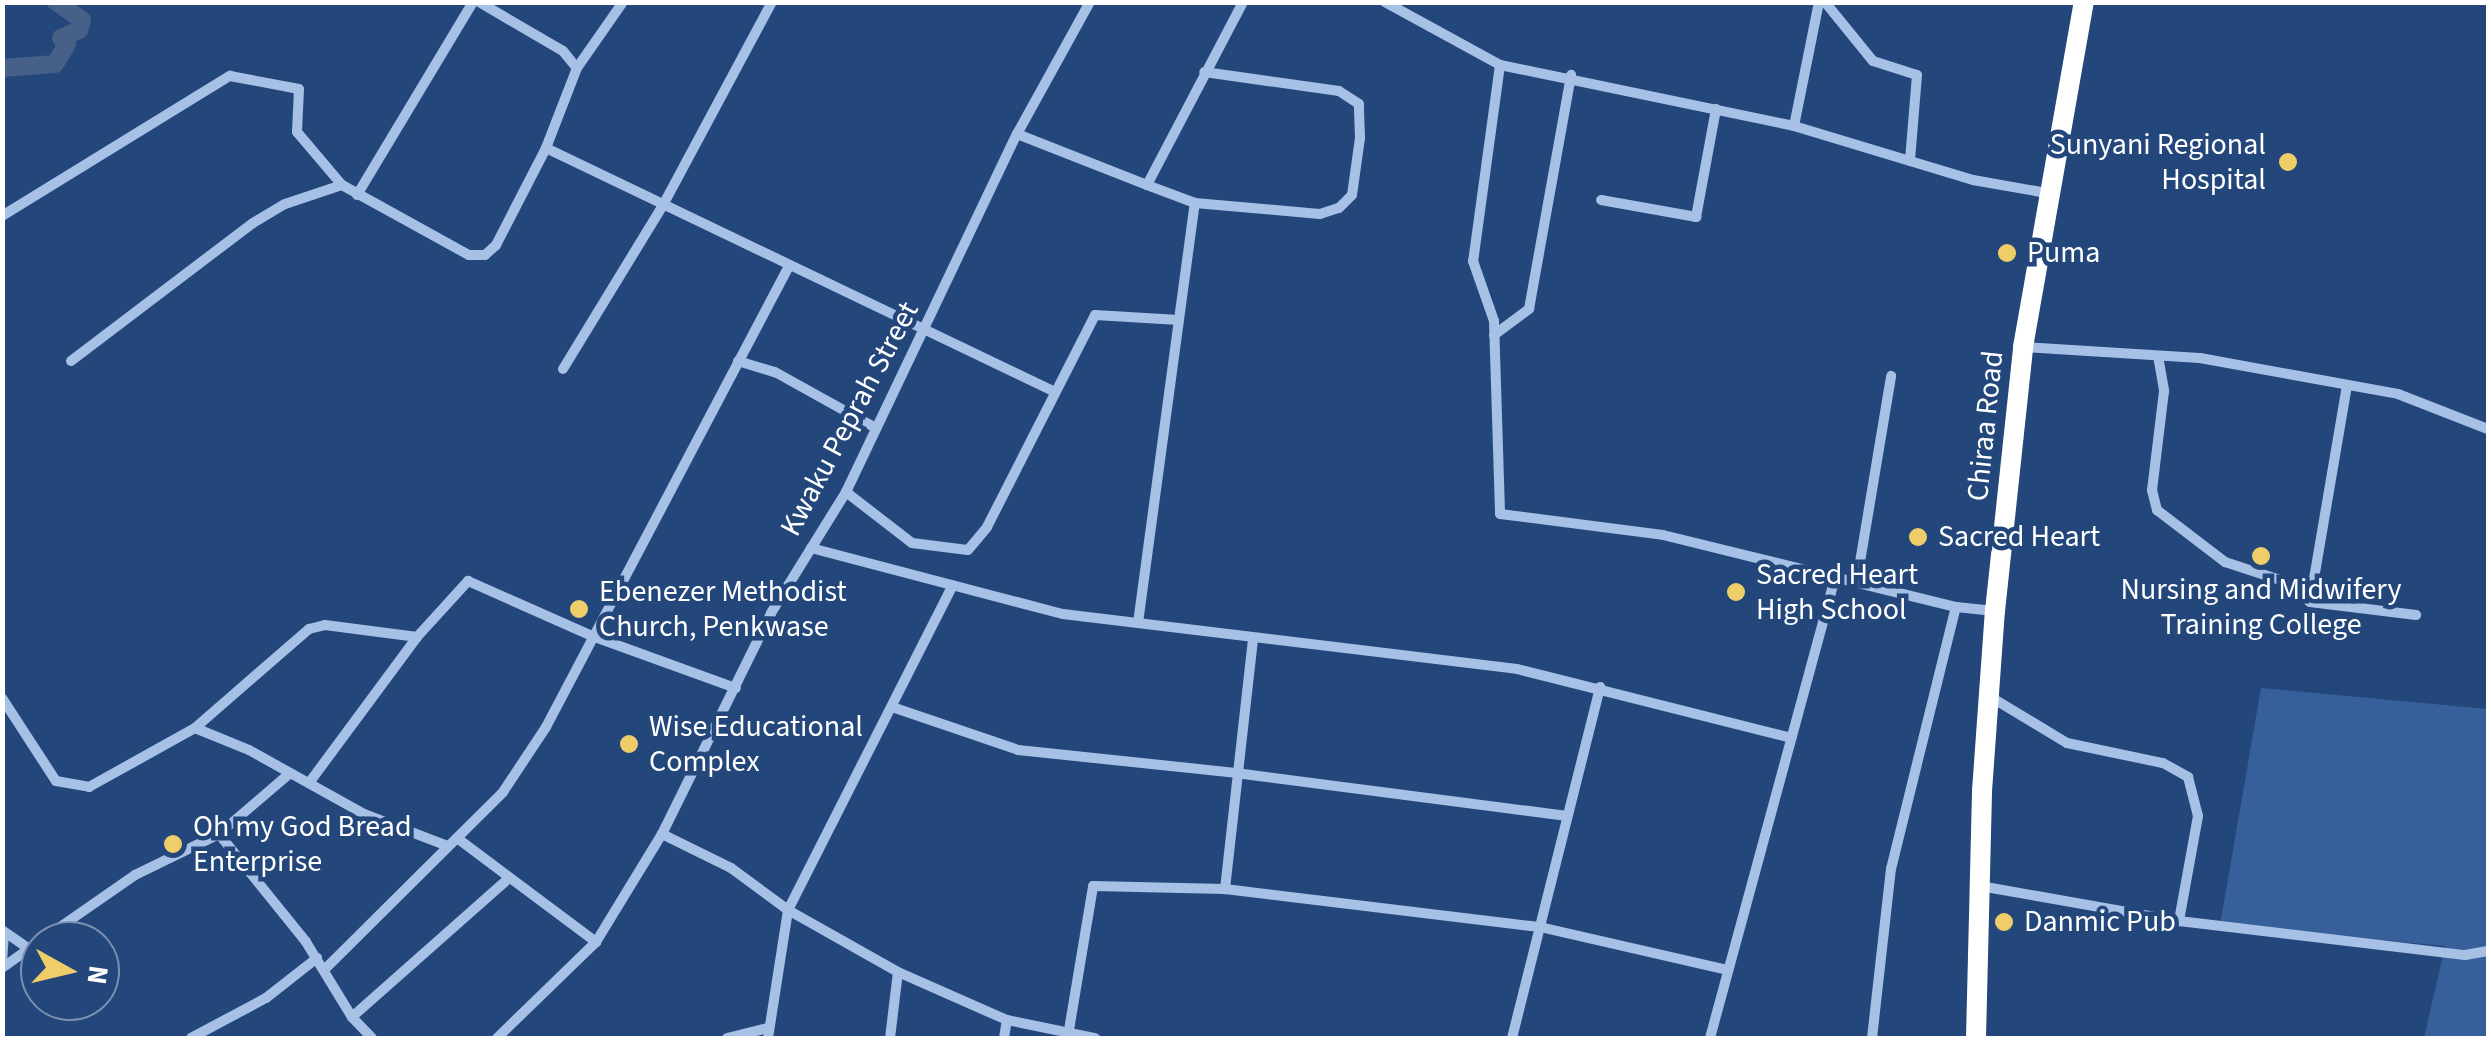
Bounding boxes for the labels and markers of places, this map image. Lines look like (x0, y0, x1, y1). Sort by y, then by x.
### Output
place label: Sunyani Regional Hospital (2050, 127, 2266, 198)
marker: Sunyani Regional Hospital (2275, 149, 2301, 175)
place label: Puma (2027, 235, 2100, 271)
marker: Puma (1996, 242, 2018, 264)
place label: Sacred Heart (1938, 519, 2100, 555)
marker: Sacred Heart (1907, 526, 1929, 548)
marker: Nursing and Midwifery Training College (2250, 545, 2272, 567)
place label: Sacred Heart High School (1756, 557, 1918, 628)
place label: Nursing and Midwifery Training College (2121, 572, 2401, 642)
place label: Ebenezer Methodist Church, Penkwase (599, 574, 847, 644)
marker: Sacred Heart High School (1725, 581, 1747, 603)
marker: Ebenezer Methodist Church, Penkwase (568, 598, 590, 620)
place label: Wise Educational Complex (649, 709, 863, 780)
marker: Wise Educational Complex (618, 733, 640, 755)
place label: Oh my God Bread Enterprise (193, 809, 412, 880)
marker: Oh my God Bread Enterprise (162, 833, 184, 855)
place label: Danmic Pub (2024, 904, 2176, 940)
marker: Danmic Pub (1993, 911, 2015, 933)

